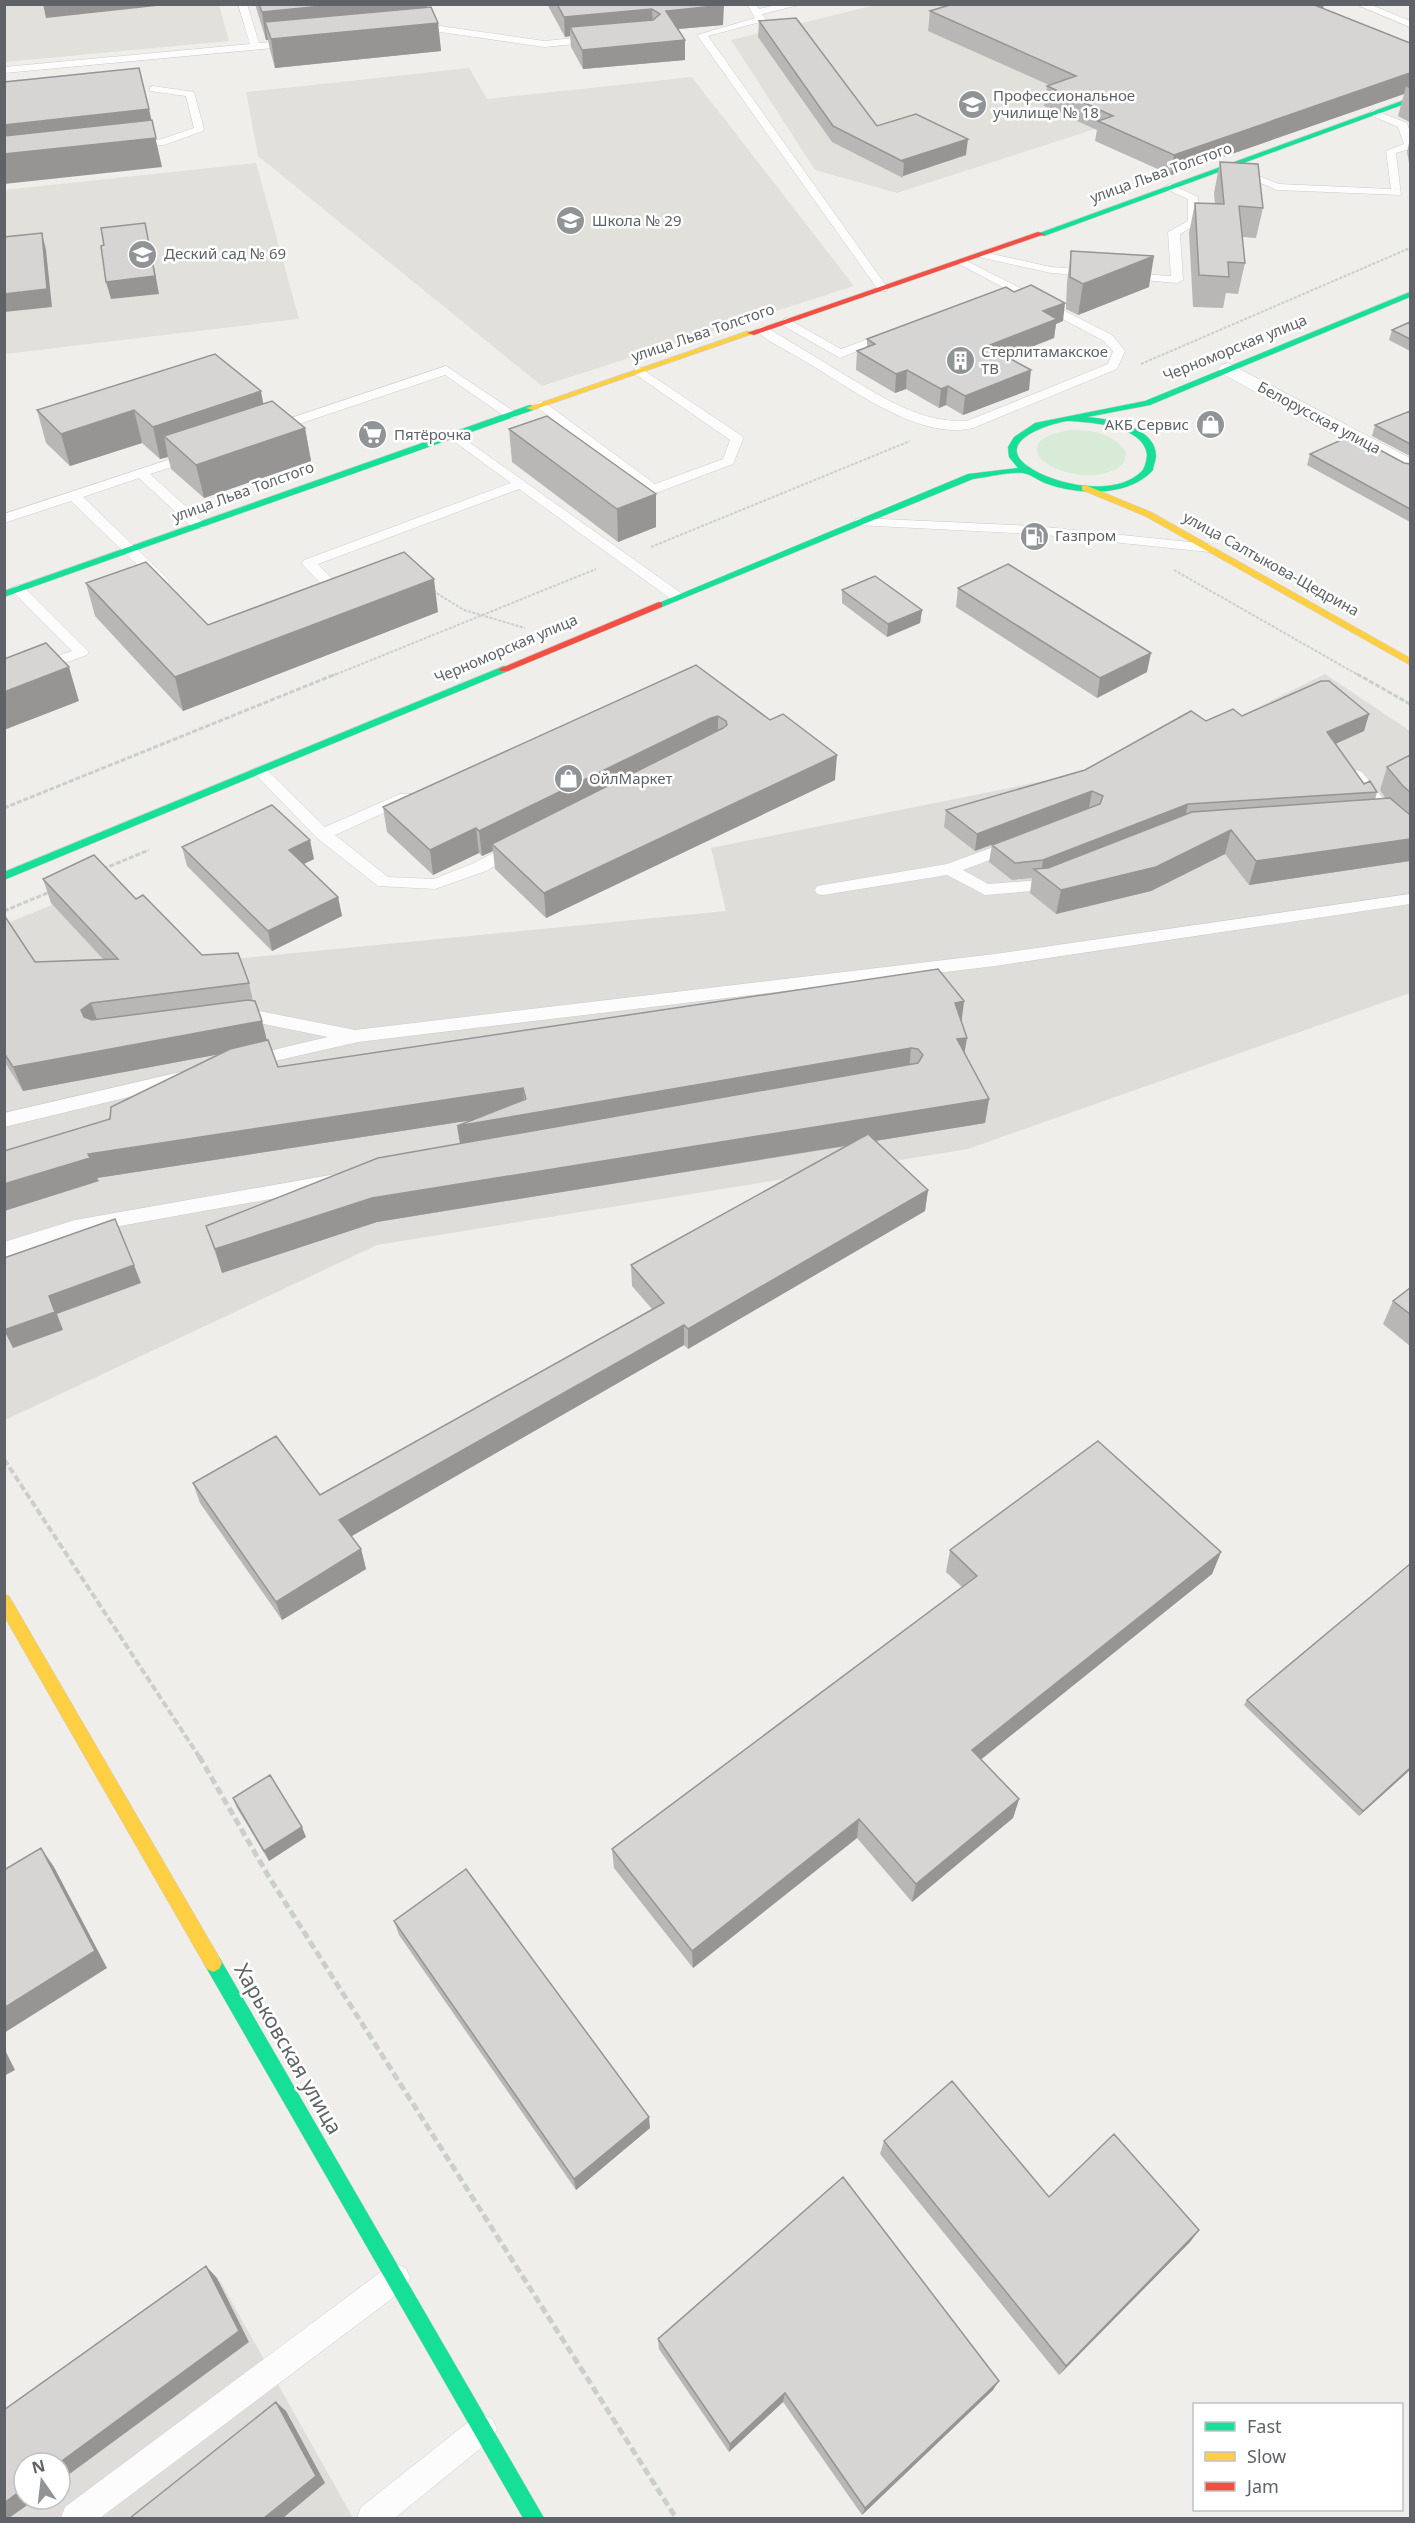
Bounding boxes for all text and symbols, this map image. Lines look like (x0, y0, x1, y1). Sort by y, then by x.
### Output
place label: Профессиональное училище № 18 (993, 85, 1135, 122)
school or university icon: Профессиональное училище № 18 (956, 89, 988, 121)
street label: улица Льва Толстого (1087, 137, 1234, 207)
school or university icon: Школа № 29 (555, 205, 587, 237)
place label: Школа № 29 (592, 210, 682, 230)
school or university icon: Деский сад № 69 (127, 238, 159, 270)
place label: Деский сад № 69 (164, 243, 286, 263)
street label: улица Льва Толстого (629, 298, 777, 366)
street label: Черноморская улица (1160, 309, 1310, 385)
place label: Стерлитамакское ТВ (981, 341, 1108, 378)
building icon: Стерлитамакское ТВ (944, 345, 976, 377)
street label: Белорусская улица (1254, 376, 1385, 458)
shop icon: АКБ Сервис (1194, 409, 1226, 441)
place label: АКБ Сервис (1105, 414, 1189, 434)
supermarket icon: Пятёрочка (357, 419, 389, 451)
place label: Пятёрочка (394, 424, 471, 444)
street label: улица Льва Толстого (169, 456, 316, 526)
street label: улица Салтыкова-Щедрина (1180, 506, 1363, 620)
fuel station icon: Газпром (1018, 520, 1050, 552)
place label: Газпром (1055, 525, 1116, 545)
street label: Черноморская улица (431, 609, 580, 687)
shop icon: ОйлМаркет (552, 763, 584, 795)
place label: ОйлМаркет (589, 768, 672, 788)
street label: Харьковская улица (229, 1958, 349, 2139)
legend (1193, 2403, 1403, 2511)
text: Fast (1247, 2414, 1282, 2438)
text: Slow (1247, 2444, 1286, 2468)
north arrow (12, 2451, 72, 2511)
text: N (29, 2454, 47, 2479)
text: Jam (1245, 2474, 1279, 2498)

